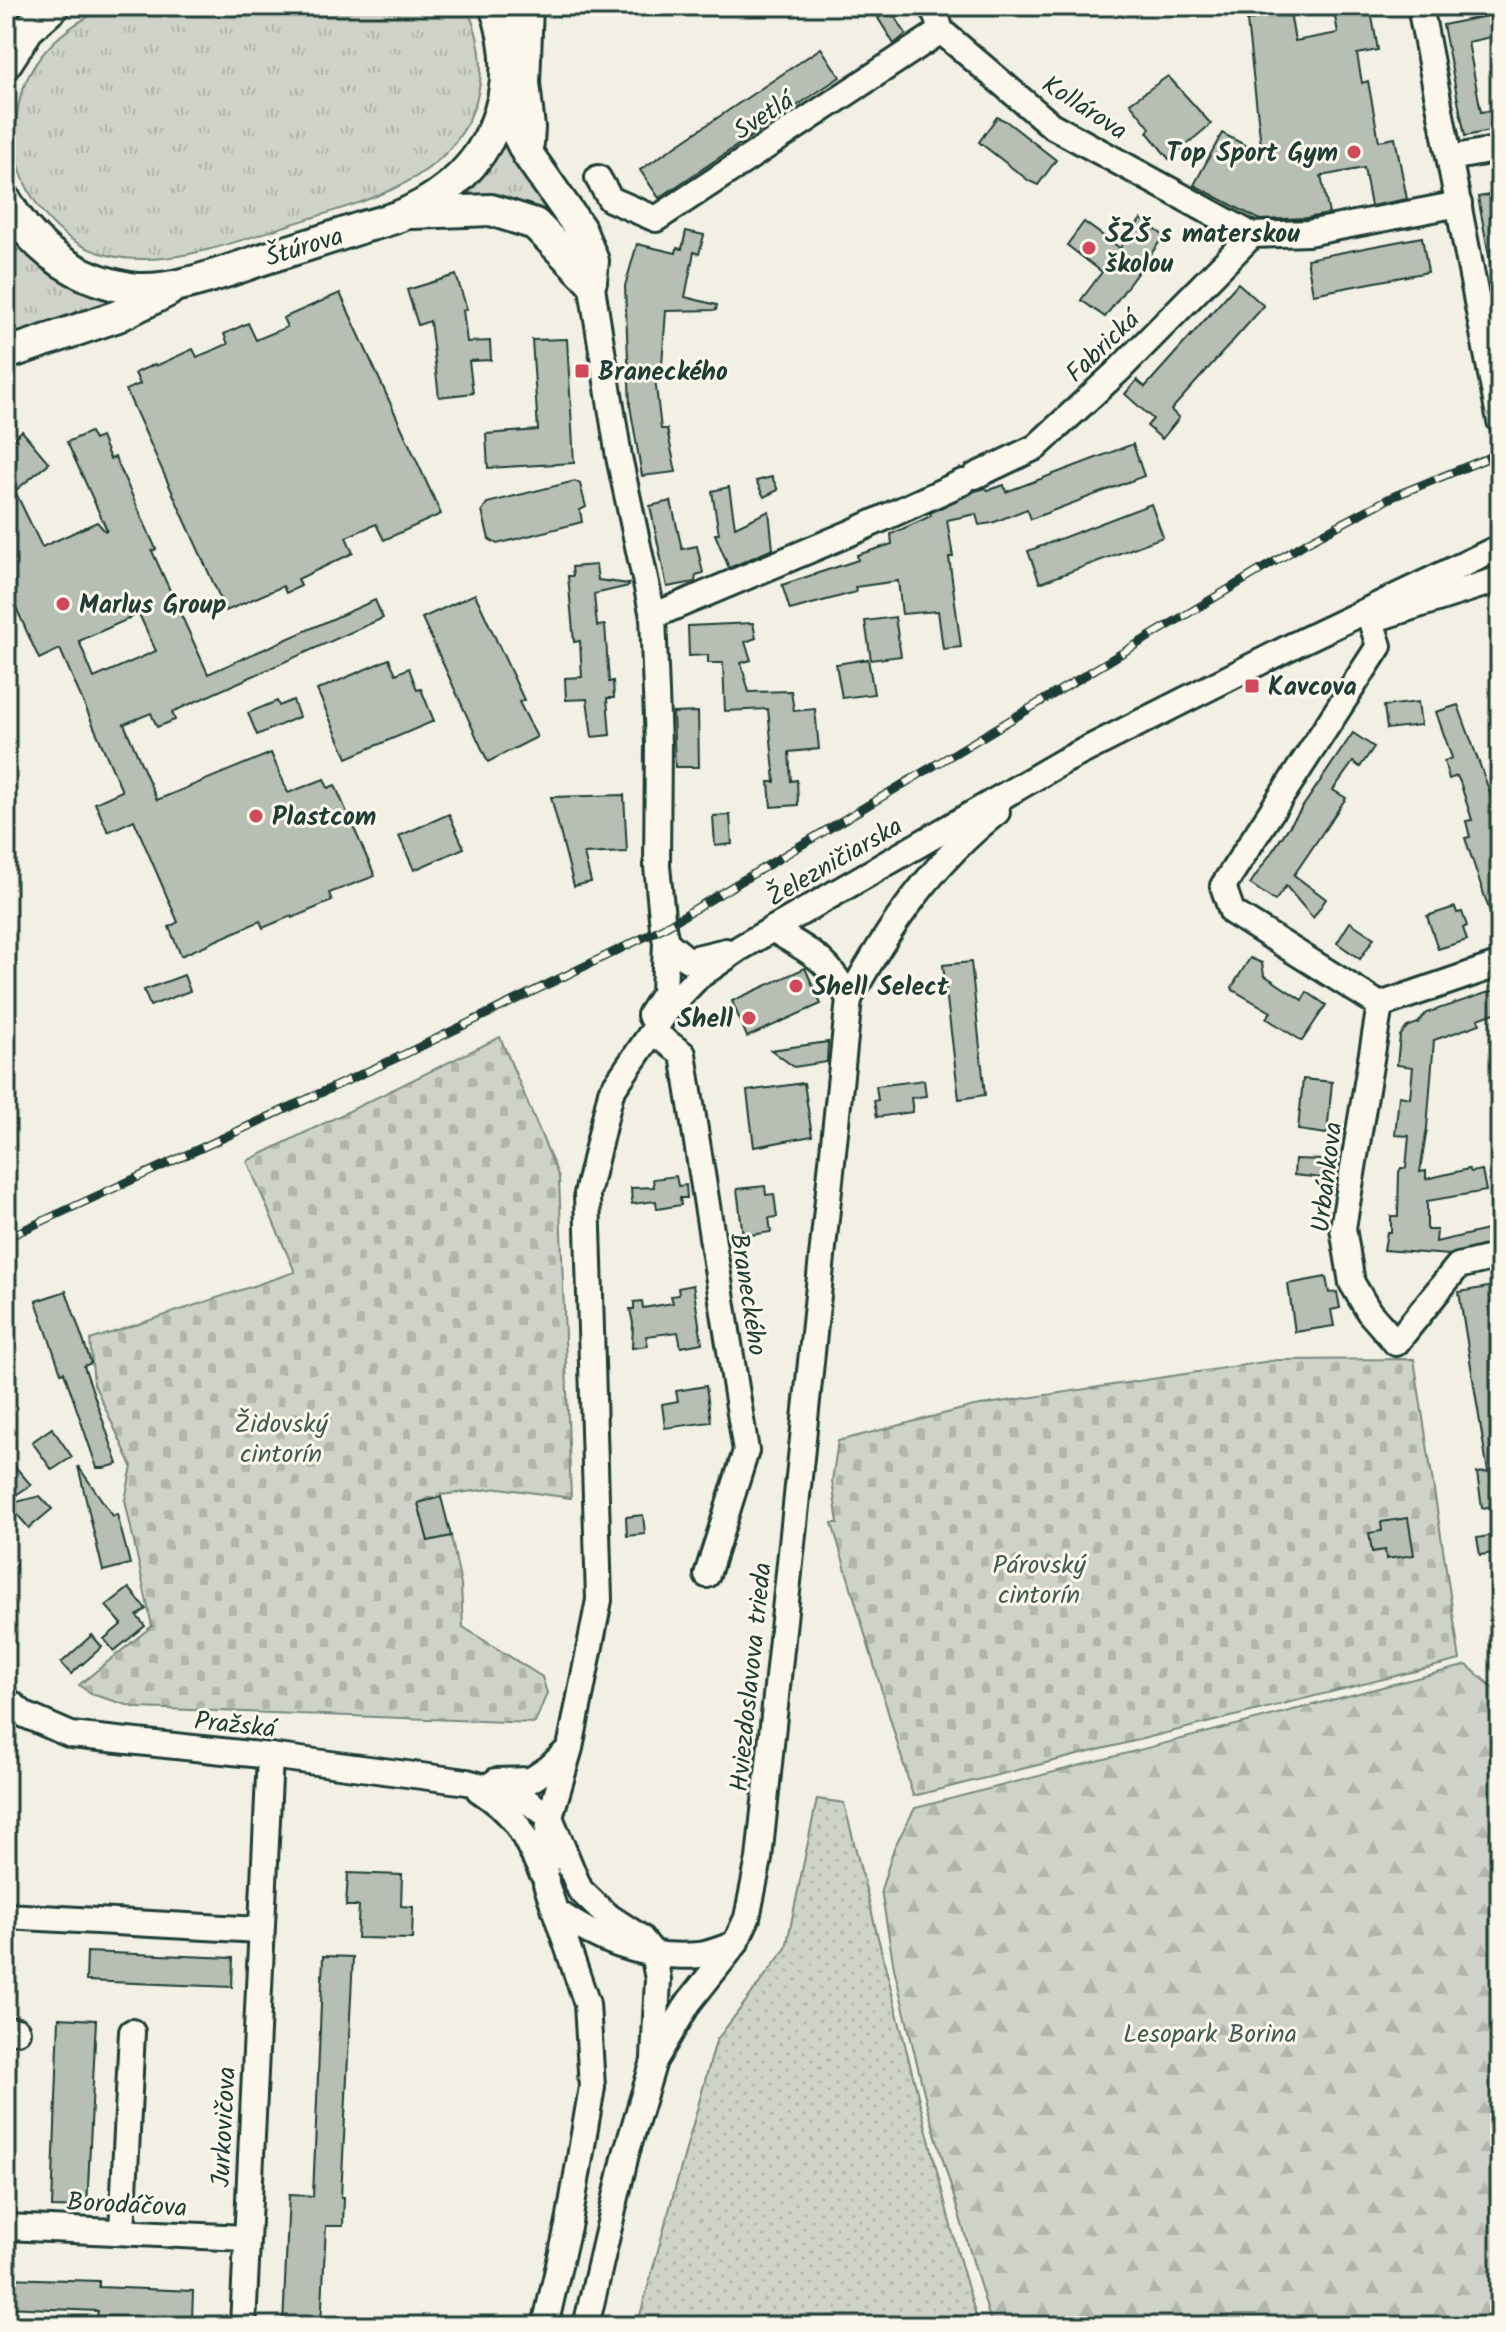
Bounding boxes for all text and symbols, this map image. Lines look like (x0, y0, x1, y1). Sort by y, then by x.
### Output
street label: Kollárova (1032, 65, 1135, 152)
street label: Svetlá (725, 80, 805, 152)
place label: Top Sport Gym (1166, 133, 1338, 175)
marker: Top Sport Gym (1345, 143, 1363, 161)
place label: ŠZŠ s materskou školou (1105, 214, 1300, 286)
street label: Štúrova (260, 216, 349, 280)
marker: ŠZŠ s materskou školou (1080, 239, 1098, 257)
street label: Fabrická (1056, 299, 1152, 394)
place label: Braneckého (598, 352, 728, 394)
marker: Braneckého (573, 362, 591, 380)
place label: Marlus Group (79, 585, 226, 627)
marker: Marlus Group (54, 595, 72, 613)
place label: Kavcova (1268, 667, 1357, 709)
marker: Kavcova (1243, 677, 1261, 695)
place label: Plastcom (272, 797, 376, 839)
marker: Plastcom (247, 807, 265, 825)
street label: Železničiarska (759, 807, 911, 919)
place label: Shell Select (812, 967, 949, 1009)
marker: Shell Select (787, 977, 805, 995)
place label: Shell (677, 999, 733, 1041)
marker: Shell (740, 1009, 758, 1027)
street label: Urbánkova (1300, 1120, 1356, 1235)
street label: Braneckého (717, 1230, 777, 1359)
park label: Židovský cintorín (234, 1404, 330, 1476)
park label: Párovský cintorín (992, 1545, 1087, 1617)
street label: Hviezdoslavova trieda (719, 1561, 785, 1794)
street label: Pražská (192, 1701, 280, 1751)
park label: Lesopark Borina (1123, 2014, 1297, 2056)
street label: Jurkovičova (201, 2066, 249, 2189)
street label: Borodáčova (66, 2182, 188, 2230)

